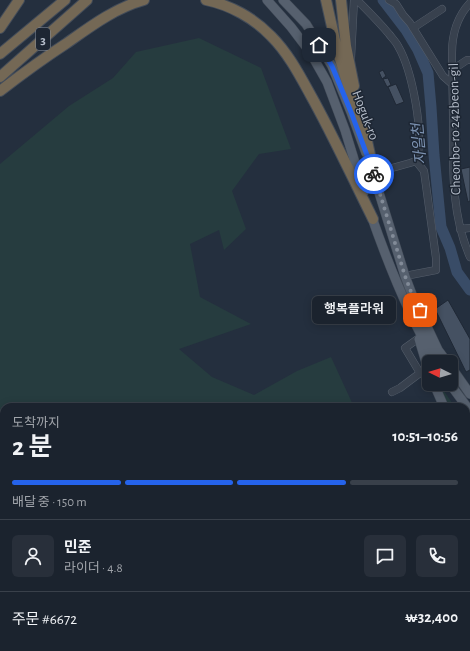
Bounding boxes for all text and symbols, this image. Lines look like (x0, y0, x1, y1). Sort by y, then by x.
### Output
road number: 3 (36, 28, 50, 50)
pin (302, 28, 336, 62)
icon: home (308, 34, 330, 56)
street label: Cheonbo-ro 242beon-gil (447, 63, 463, 195)
street label: Hoguk-ro (349, 89, 381, 142)
water label: 자일천 (409, 120, 429, 165)
courier (354, 154, 394, 194)
icon: bike (363, 163, 385, 185)
pin (403, 293, 437, 327)
callout: 행복플라워 (312, 296, 396, 324)
icon: bag (409, 299, 431, 321)
text: 행복플라워 (324, 303, 384, 316)
north arrow (422, 355, 458, 391)
map controls (422, 355, 458, 391)
text: 도착까지 (12, 417, 60, 430)
text: 10:51–10:56 (392, 429, 458, 444)
text: 2 분 (12, 434, 52, 460)
text: 배달 중 · 150 m (12, 496, 87, 509)
button: person (12, 535, 54, 577)
button: chat (364, 535, 406, 577)
button: phone (416, 535, 458, 577)
text: 민준 (64, 540, 92, 555)
text: 라이더 · 4.8 (64, 562, 123, 575)
text: ₩32,400 (405, 610, 458, 625)
text: 주문 #6672 (12, 612, 77, 627)

